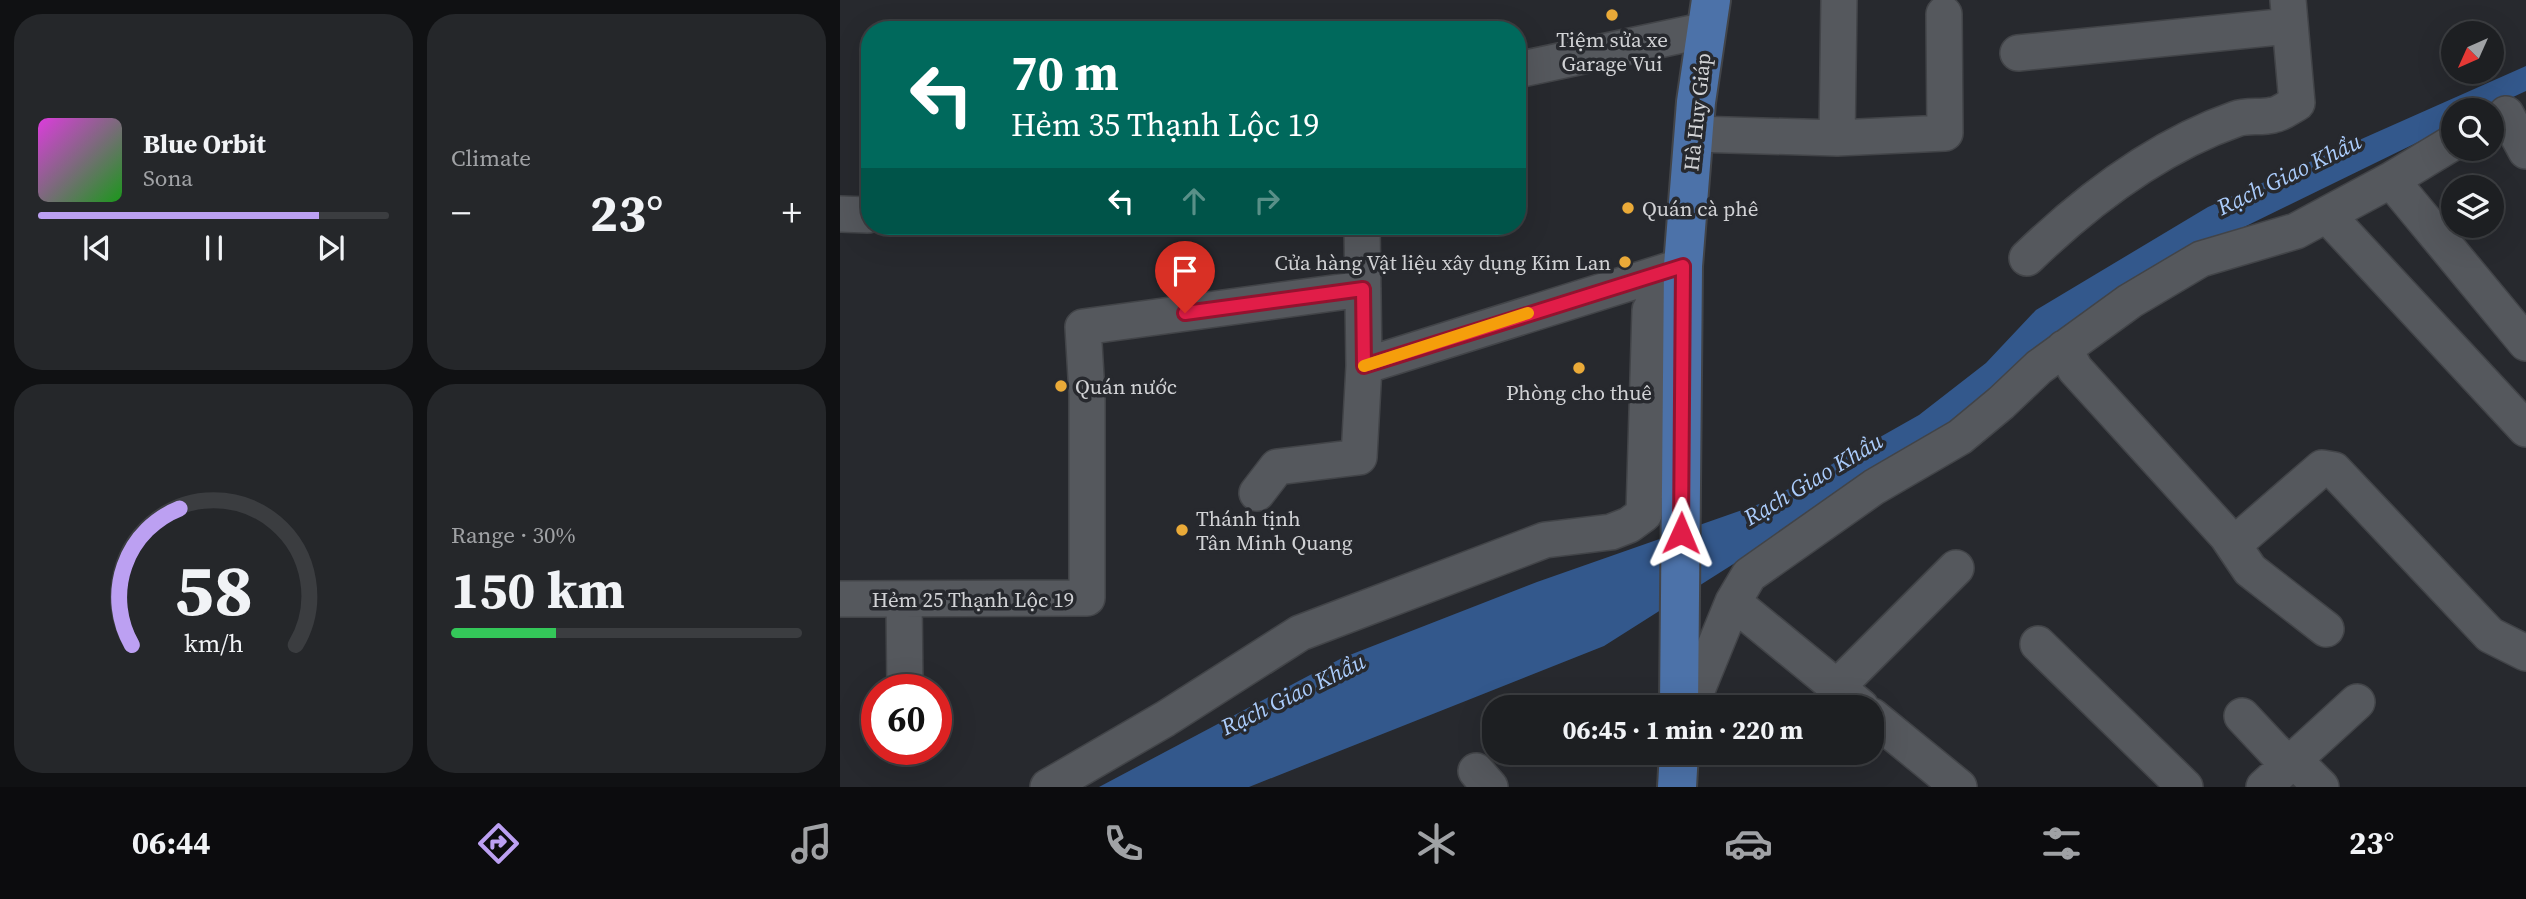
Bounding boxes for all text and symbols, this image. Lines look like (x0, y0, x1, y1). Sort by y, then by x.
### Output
marker: Tiệm sửa xe Garage Vui (1604, 7, 1620, 23)
north arrow (2441, 21, 2504, 84)
map controls (2441, 21, 2504, 238)
place label: Tiệm sửa xe Garage Vui (1556, 25, 1668, 78)
text: 70 m (1011, 39, 1119, 106)
icon: left (896, 49, 987, 140)
street label: Hà Huy Giáp (1676, 52, 1718, 172)
button: search (2441, 98, 2504, 161)
text: Hẻm 35 Thạnh Lộc 19 (1011, 103, 1319, 147)
water label: Rạch Giao Khẩu (2210, 125, 2367, 223)
text: Blue Orbit (143, 126, 266, 162)
text: Climate (451, 142, 531, 174)
text: Sona (143, 162, 193, 194)
button: layers (2441, 175, 2504, 238)
text: 23° (590, 177, 663, 248)
icon: left (1102, 182, 1140, 220)
icon: ahead (1175, 182, 1213, 220)
icon: right (1248, 182, 1286, 220)
text: − (451, 187, 471, 239)
text: + (782, 187, 802, 239)
place label: Quán cà phê (1642, 194, 1759, 223)
marker: Quán cà phê (1620, 200, 1636, 216)
icon: previous (78, 229, 116, 267)
icon: pause (195, 229, 233, 267)
icon: next (312, 229, 350, 267)
pin (1155, 241, 1215, 313)
place label: Cửa hàng Vật liệu xây dụng Kim Lan (1275, 248, 1611, 277)
icon: arrive (1166, 252, 1204, 290)
marker: Cửa hàng Vật liệu xây dụng Kim Lan (1617, 254, 1633, 270)
marker: Phòng cho thuê (1571, 360, 1587, 376)
place label: Quán nước (1075, 372, 1177, 401)
marker: Quán nước (1053, 378, 1069, 394)
place label: Phòng cho thuê (1506, 378, 1652, 407)
water label: Rạch Giao Khẩu (1736, 425, 1889, 534)
position arrow (1644, 496, 1718, 570)
place label: Thánh tịnh Tân Minh Quang (1196, 504, 1353, 557)
text: Range · 30% (451, 519, 576, 551)
marker: Thánh tịnh Tân Minh Quang (1174, 522, 1190, 538)
text: 58 (174, 540, 253, 639)
text: 150 km (451, 554, 625, 625)
street label: Hẻm 25 Thạnh Lộc 19 (872, 585, 1074, 614)
text: km/h (184, 625, 243, 659)
water label: Rạch Giao Khẩu (1214, 645, 1371, 743)
speed limit sign: 60 (861, 674, 952, 765)
text: 06:45 · 1 min · 220 m (1563, 712, 1803, 748)
icon: directions (474, 819, 523, 868)
icon: music (787, 819, 836, 868)
icon: phone (1099, 819, 1148, 868)
icon: climate (1412, 819, 1461, 868)
icon: car (1724, 819, 1773, 868)
icon: filters (2037, 819, 2086, 868)
text: 06:44 (132, 821, 211, 865)
text: 23° (2349, 821, 2394, 865)

